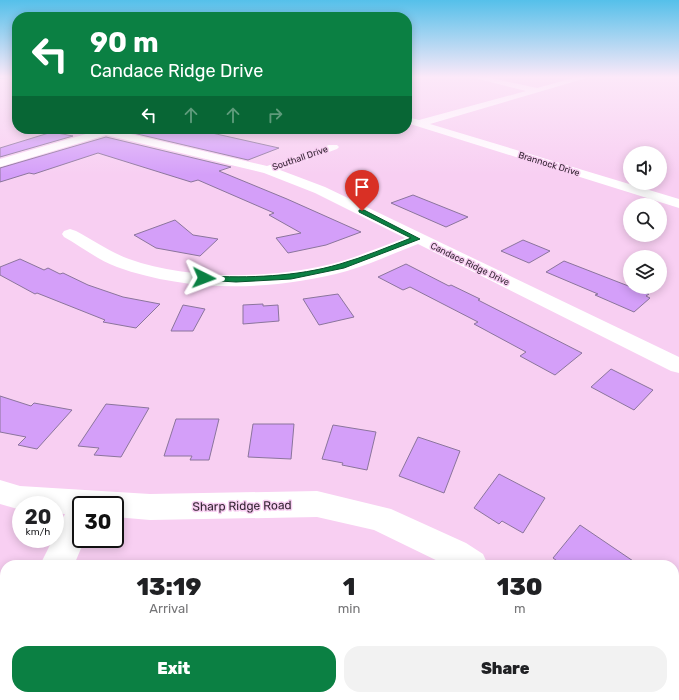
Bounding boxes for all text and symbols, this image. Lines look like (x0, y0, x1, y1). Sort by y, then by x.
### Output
text: 90 m (90, 26, 159, 59)
icon: left (24, 28, 76, 80)
text: Candace Ridge Drive (90, 60, 263, 82)
icon: left (138, 104, 160, 126)
icon: ahead (180, 104, 202, 126)
icon: ahead (222, 104, 244, 126)
icon: right (264, 104, 286, 126)
street label: Southall Drive (271, 144, 329, 172)
map controls (623, 146, 667, 294)
button: sound (623, 146, 667, 190)
street label: Brannock Drive (517, 150, 581, 178)
pin (345, 170, 379, 211)
icon: arrive (351, 176, 373, 198)
button: search (623, 198, 667, 242)
street label: Candace Ridge Drive (429, 241, 511, 287)
button: layers (623, 250, 667, 294)
position arrow (183, 257, 225, 299)
speed limit sign: 30 (72, 496, 124, 548)
street label: Sharp Ridge Road (192, 498, 292, 514)
text: 20 (25, 505, 51, 529)
text: km/h (26, 526, 50, 538)
text: 13:19 (136, 573, 201, 601)
text: 1 (343, 573, 355, 601)
text: 130 (497, 573, 543, 601)
text: Arrival (149, 601, 188, 616)
text: min (338, 601, 360, 616)
text: m (514, 601, 525, 616)
button: Exit (12, 646, 336, 692)
button: Share (344, 646, 667, 692)

